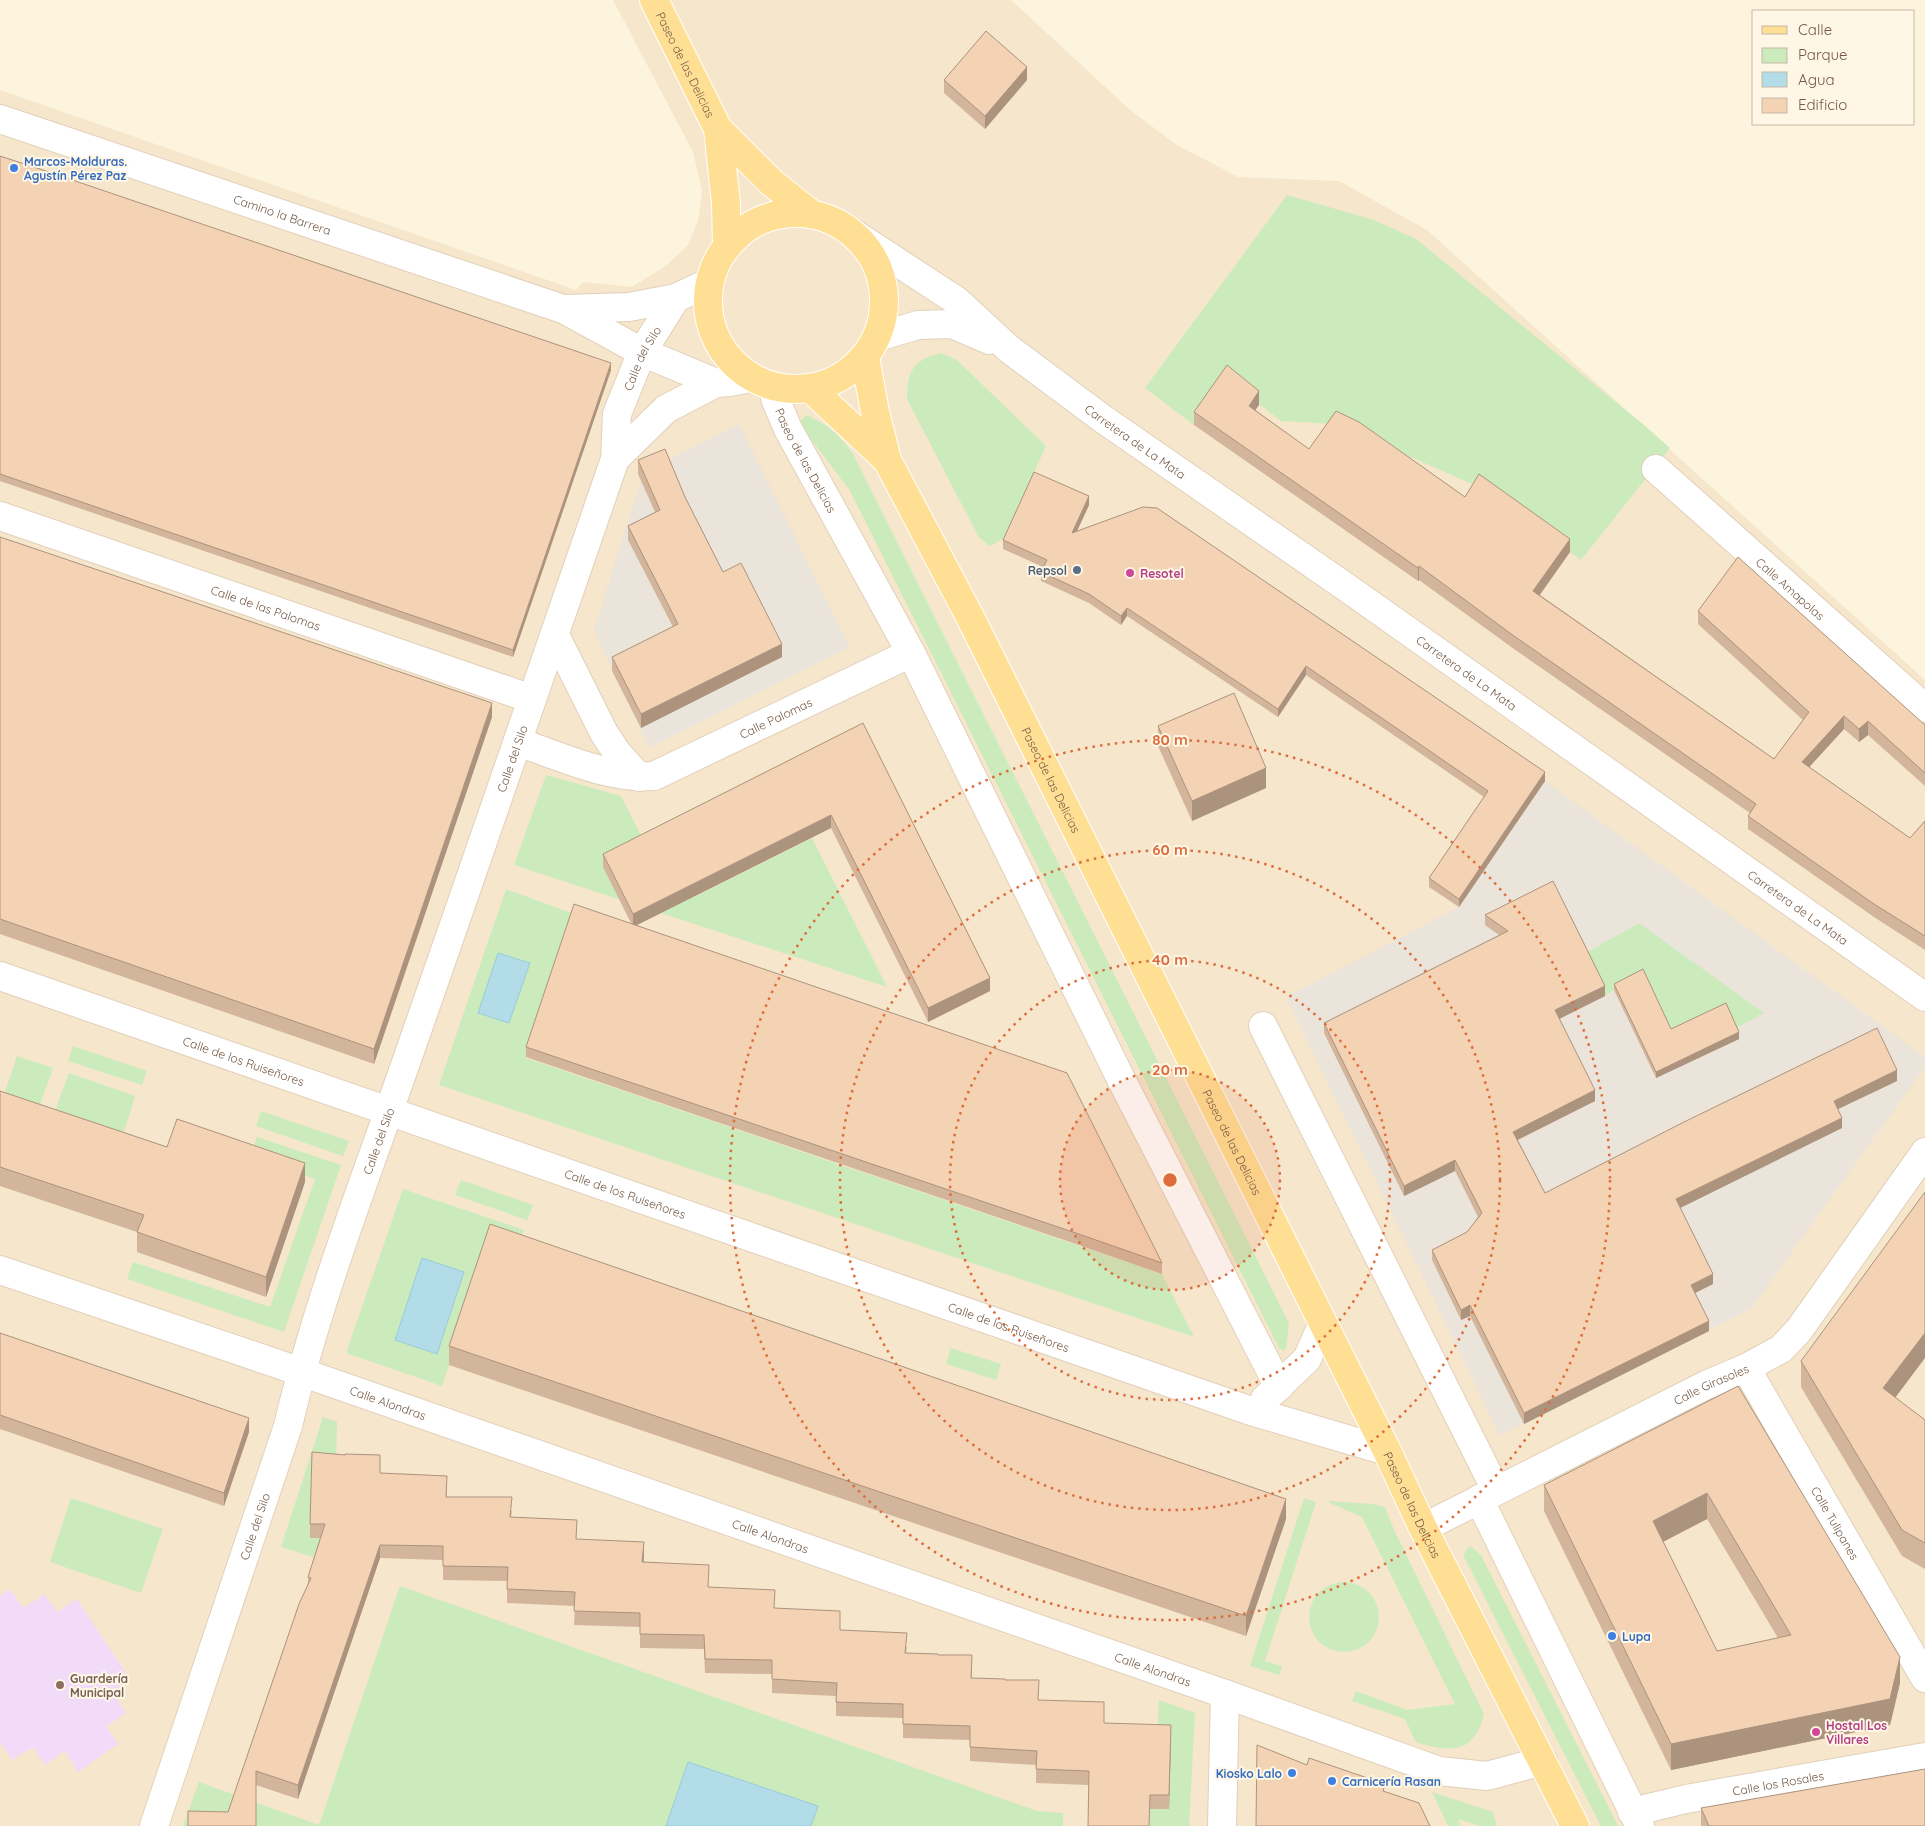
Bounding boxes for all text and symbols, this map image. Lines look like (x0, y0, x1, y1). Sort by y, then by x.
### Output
street label: Paseo de las Delicias (653, 9, 719, 120)
legend (1752, 10, 1915, 125)
text: Calle (1798, 20, 1832, 39)
text: Parque (1798, 45, 1848, 64)
text: Agua (1798, 70, 1835, 89)
text: Edificio (1798, 95, 1847, 114)
place label: Marcos-Molduras. Agustín Pérez Paz (24, 154, 127, 183)
marker: Marcos-Molduras. Agustín Pérez Paz (8, 162, 20, 174)
street label: Camino la Barrera (232, 191, 333, 238)
street label: Calle del Silo (620, 323, 664, 393)
street label: Carretera de La Mata (1082, 401, 1189, 482)
street label: Paseo de las Delicias (772, 406, 840, 515)
street label: Calle Amapolas (1753, 554, 1828, 623)
place label: Repsol (1028, 563, 1067, 578)
marker: Repsol (1071, 564, 1083, 576)
place label: Resotel (1140, 566, 1184, 581)
marker: Resotel (1124, 567, 1136, 579)
street label: Calle de las Palomas (209, 582, 323, 633)
street label: Carretera de La Mata (1414, 632, 1520, 713)
street label: Calle Palomas (737, 694, 815, 742)
street label: Calle del Silo (493, 723, 530, 794)
street label: Paseo de las Delicias (1019, 724, 1084, 835)
text: 80 m (1152, 730, 1188, 749)
text: 60 m (1152, 840, 1188, 859)
street label: Carretera de La Mata (1745, 866, 1851, 948)
text: 40 m (1152, 950, 1188, 969)
street label: Calle de los Ruiseñores (181, 1033, 307, 1089)
text: 20 m (1152, 1060, 1188, 1079)
street label: Paseo de las Delicias (1200, 1087, 1265, 1198)
street label: Calle del Silo (359, 1105, 397, 1176)
street label: Calle de los Ruiseñores (563, 1165, 688, 1222)
centre of rings (1161, 1171, 1179, 1189)
street label: Calle de los Ruiseñores (946, 1299, 1072, 1355)
street label: Calle Girasoles (1671, 1360, 1751, 1408)
street label: Calle Alondras (348, 1382, 429, 1423)
street label: Paseo de las Delicias (1381, 1449, 1445, 1561)
street label: Calle Tulipanes (1808, 1484, 1863, 1563)
street label: Calle del Silo (236, 1491, 273, 1562)
street label: Calle Alondras (730, 1515, 811, 1556)
place label: Lupa (1622, 1629, 1651, 1644)
marker: Lupa (1606, 1630, 1618, 1642)
street label: Calle Alondras (1113, 1649, 1193, 1689)
place label: Guardería Municipal (70, 1671, 128, 1700)
marker: Guardería Municipal (54, 1679, 66, 1691)
place label: Hostal Los Villares (1826, 1718, 1887, 1747)
marker: Hostal Los Villares (1810, 1726, 1822, 1738)
place label: Kiosko Lalo (1216, 1766, 1283, 1781)
marker: Kiosko Lalo (1286, 1767, 1298, 1779)
street label: Calle los Rosales (1731, 1767, 1825, 1798)
place label: Carnicería Rasan (1342, 1774, 1441, 1789)
marker: Carnicería Rasan (1326, 1775, 1338, 1787)

